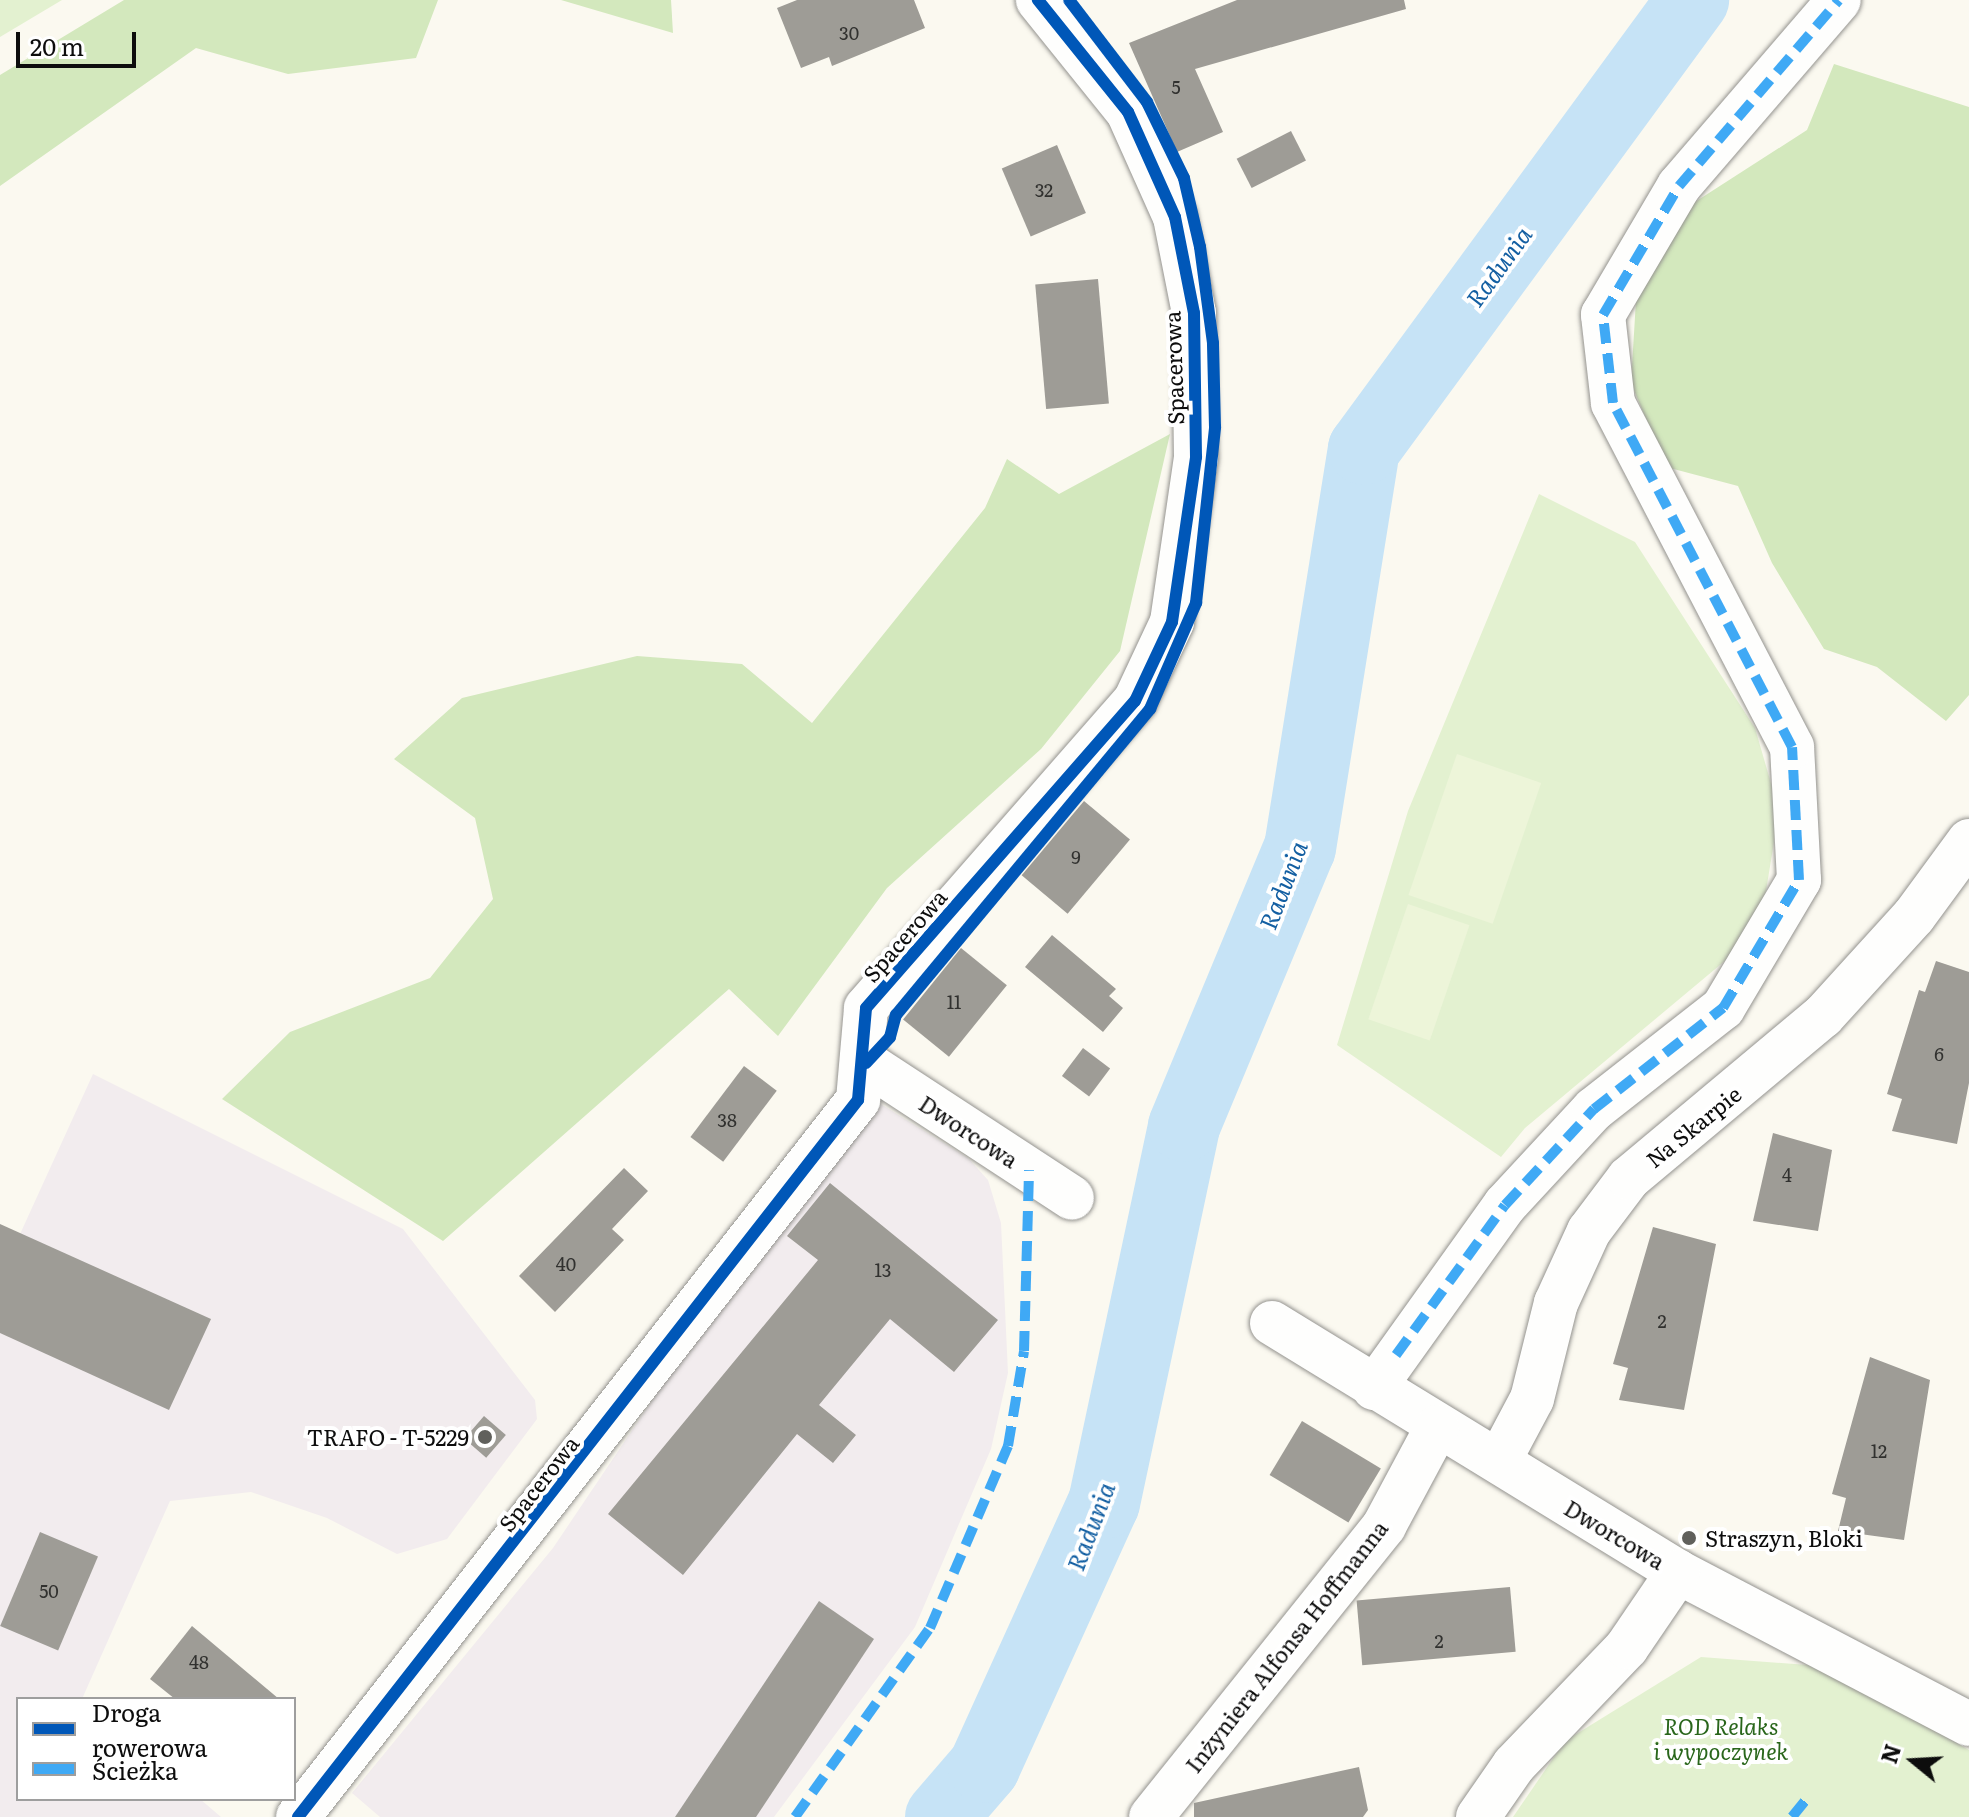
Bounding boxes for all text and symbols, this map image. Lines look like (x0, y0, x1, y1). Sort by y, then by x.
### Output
scale bar (20, 16, 140, 66)
house number: 30 (839, 22, 859, 44)
text: 20 m (30, 28, 84, 63)
house number: 5 (1171, 76, 1181, 98)
house number: 32 (1035, 179, 1053, 201)
water label: Radunia (1459, 220, 1537, 312)
street label: Spacerowa (1158, 311, 1188, 425)
water label: Radunia (1252, 837, 1312, 933)
house number: 9 (1071, 846, 1081, 868)
street label: Spacerowa (857, 883, 951, 987)
house number: 11 (947, 991, 961, 1013)
house number: 6 (1934, 1043, 1944, 1065)
street label: Na Skarpie (1640, 1080, 1746, 1172)
street label: Dworcowa (915, 1089, 1023, 1173)
house number: 38 (717, 1109, 737, 1131)
house number: 4 (1782, 1164, 1792, 1186)
house number: 40 (556, 1253, 576, 1275)
house number: 13 (874, 1259, 892, 1281)
house number: 2 (1657, 1310, 1667, 1332)
place label: TRAFO - T-5229 (307, 1424, 469, 1450)
marker: TRAFO - T-5229 (476, 1428, 494, 1446)
street label: Spacerowa (493, 1430, 583, 1536)
house number: 12 (1871, 1440, 1887, 1462)
water label: Radunia (1060, 1478, 1120, 1574)
street label: Dworcowa (1560, 1494, 1670, 1574)
street label: Inżyniera Alfonsa Hoffmanna (1179, 1515, 1393, 1777)
place label: Straszyn, Bloki (1705, 1525, 1863, 1551)
marker: Straszyn, Bloki (1680, 1529, 1698, 1547)
house number: 50 (39, 1580, 59, 1602)
house number: 2 (1434, 1630, 1444, 1652)
house number: 48 (189, 1651, 209, 1673)
text: Droga rowerowa (92, 1694, 207, 1764)
legend (16, 1697, 296, 1801)
park label: ROD Relaks i wypoczynek (1654, 1712, 1788, 1764)
north arrow (1873, 1721, 1953, 1801)
text: N (1871, 1740, 1908, 1767)
text: Ścieżka (92, 1752, 178, 1787)

